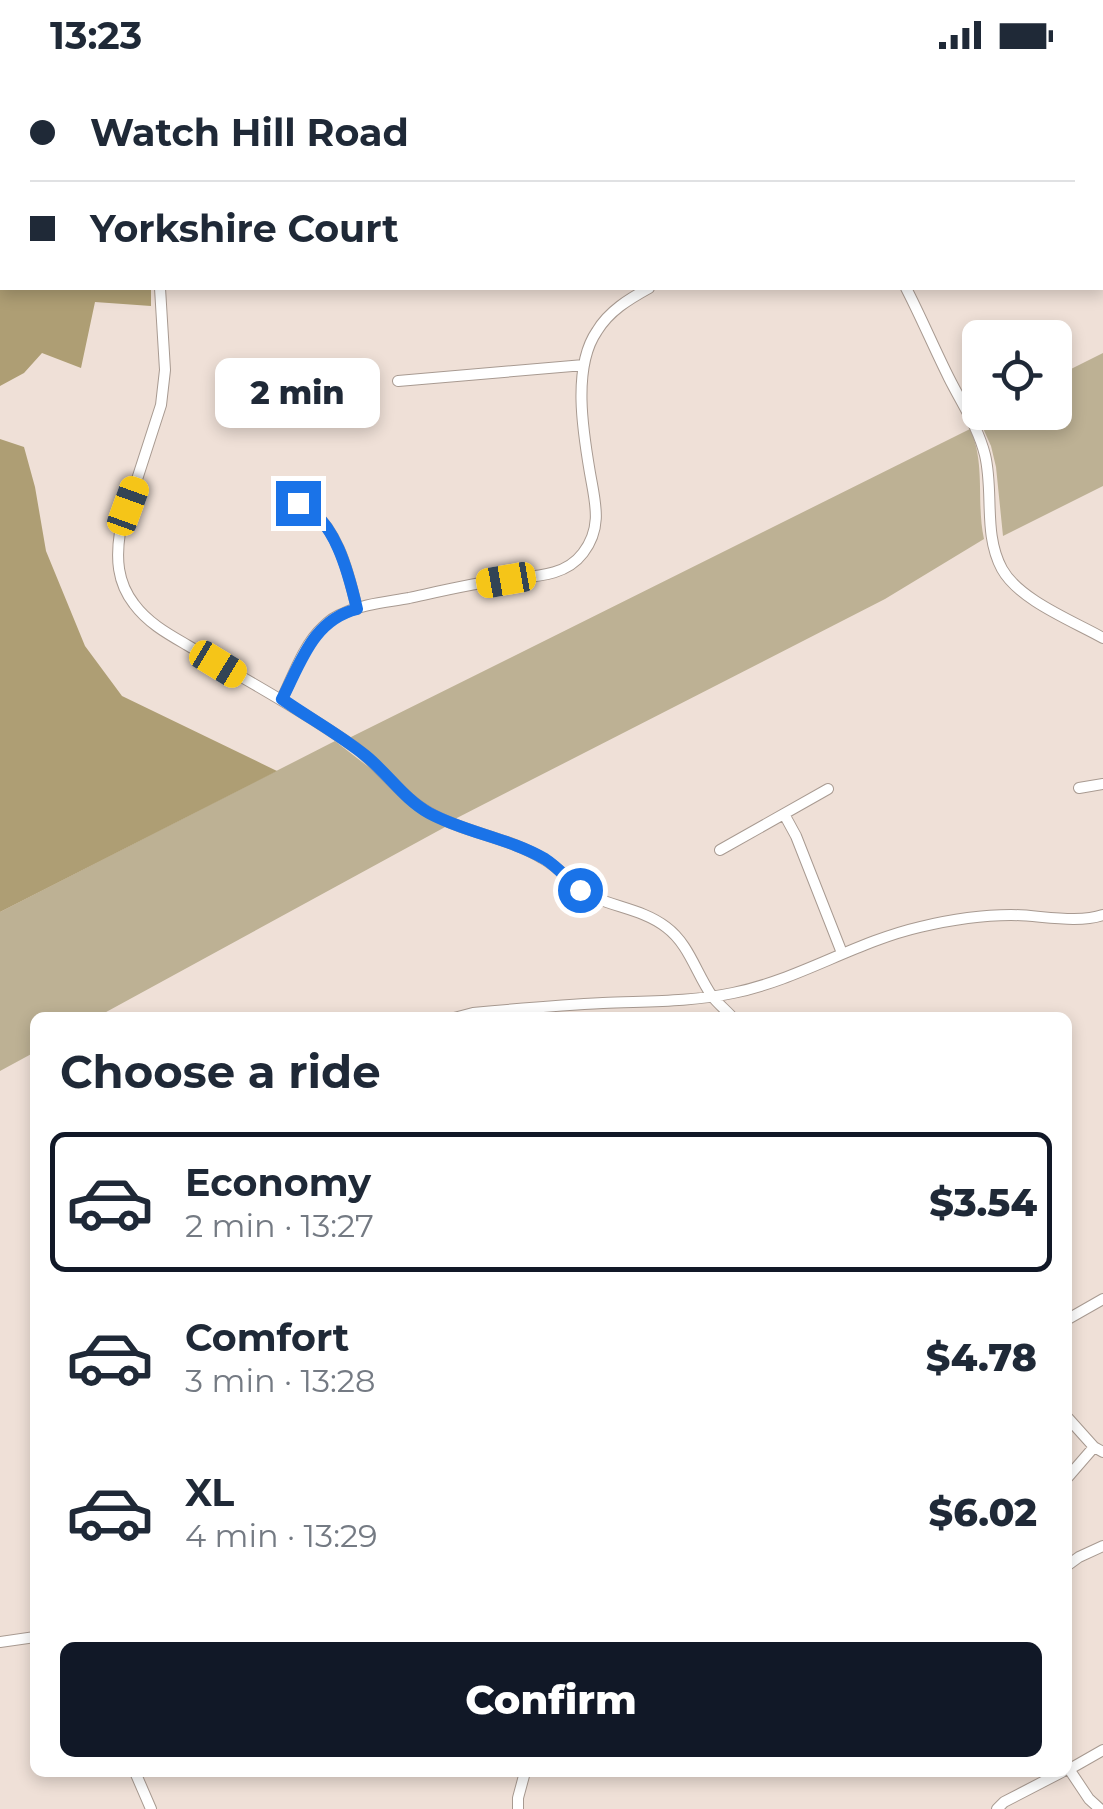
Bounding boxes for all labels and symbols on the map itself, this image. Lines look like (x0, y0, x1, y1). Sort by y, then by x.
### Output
callout: 2 min (216, 358, 380, 428)
car (104, 473, 152, 539)
route end (276, 481, 321, 526)
car (474, 560, 538, 600)
car (185, 636, 251, 692)
route start (558, 868, 603, 913)

